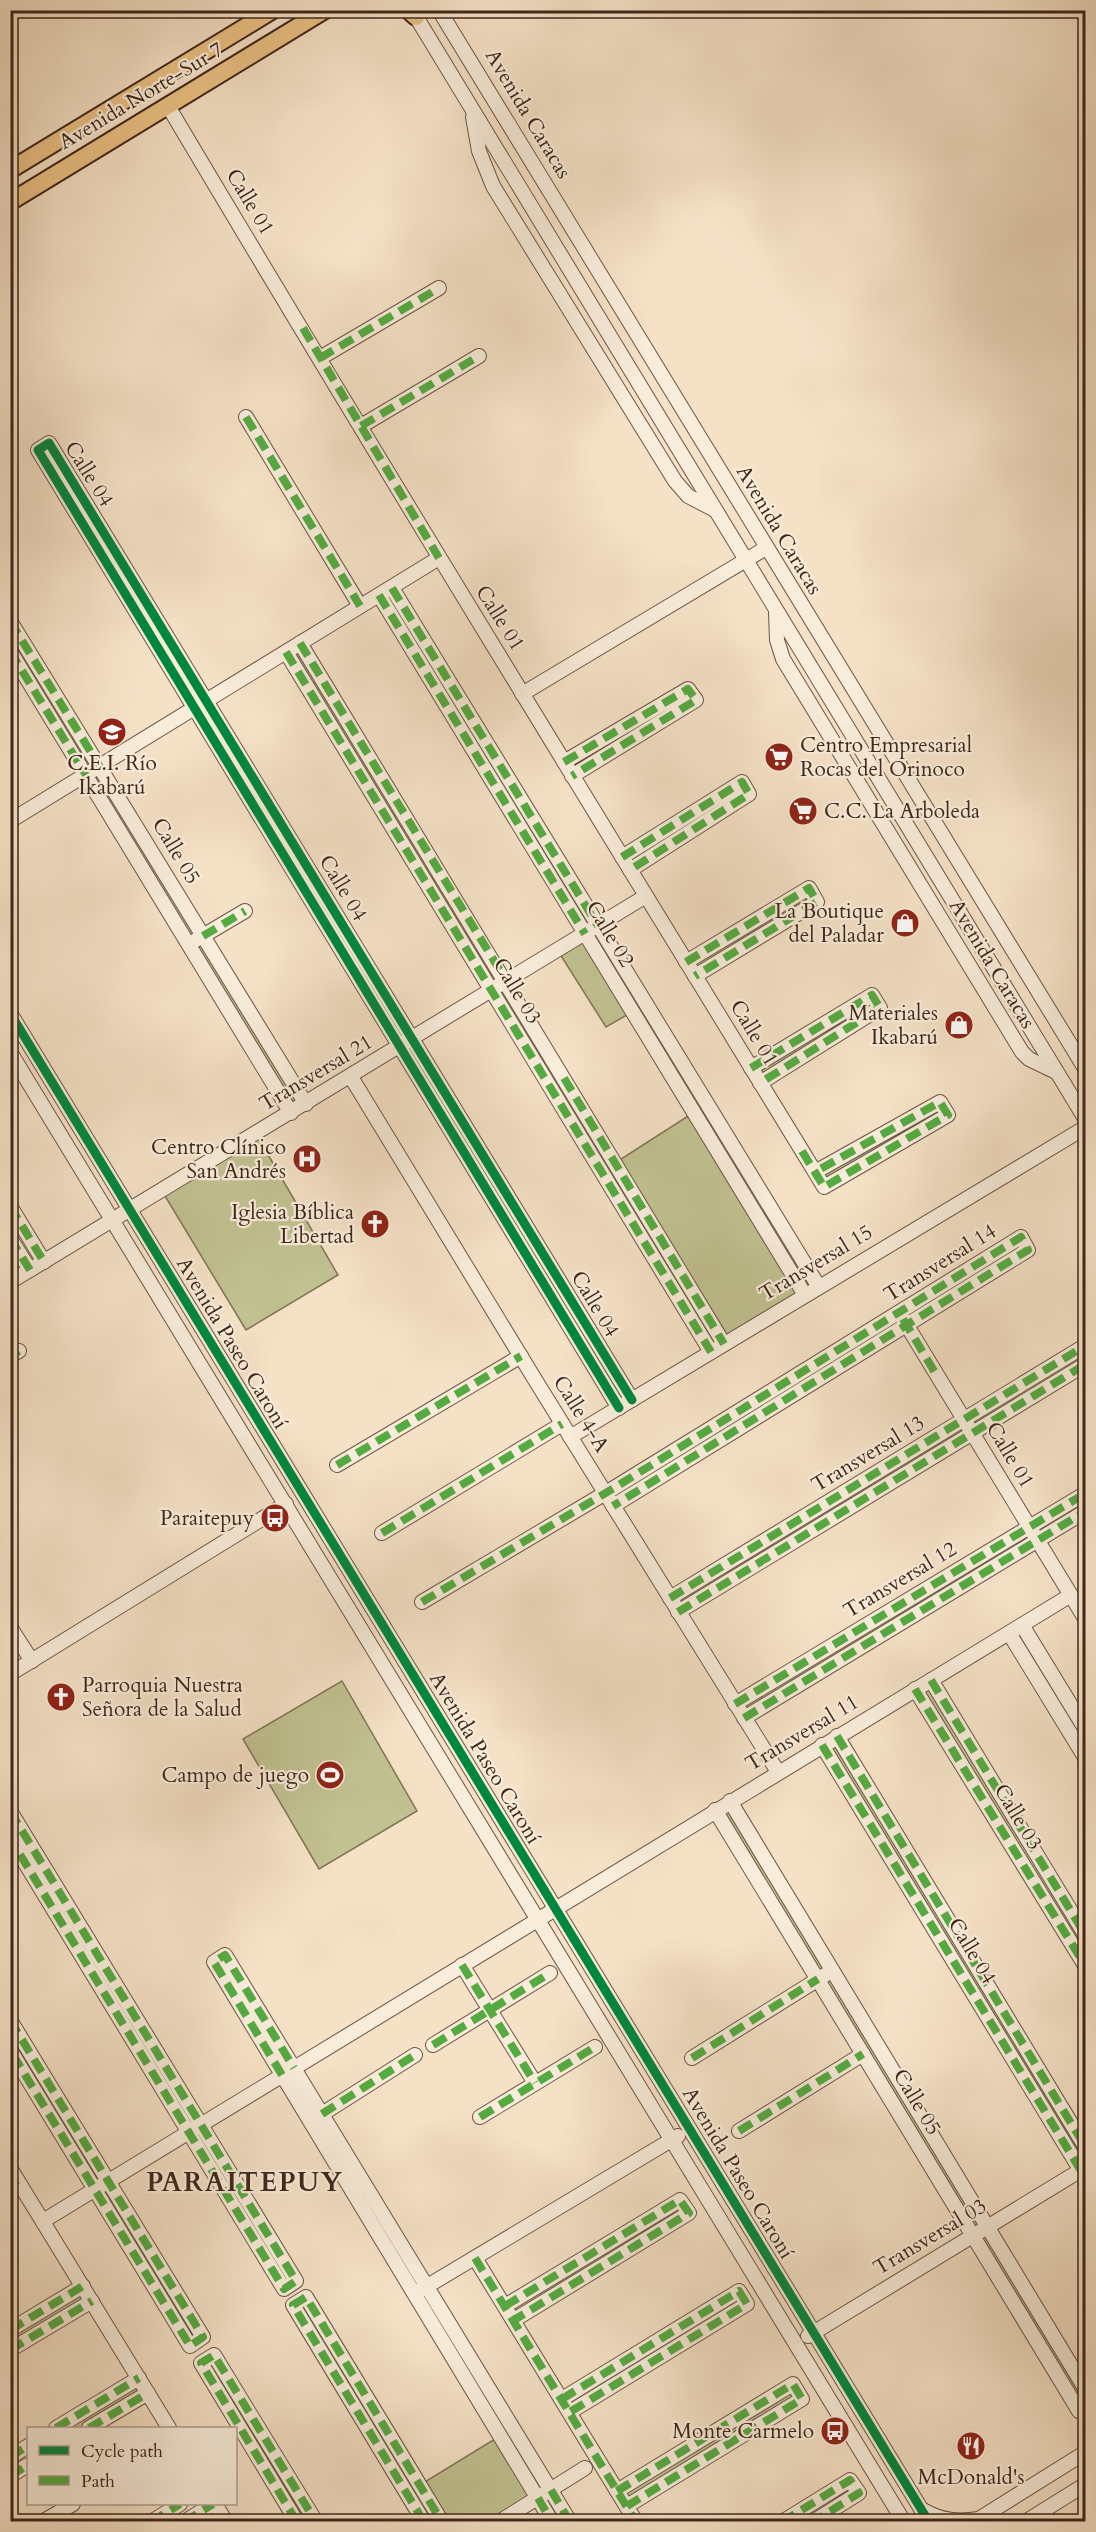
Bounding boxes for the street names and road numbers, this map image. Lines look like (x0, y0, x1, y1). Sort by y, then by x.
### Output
street label: Avenida Norte-Sur 7 (53, 35, 229, 157)
street label: Avenida Caracas (478, 44, 578, 184)
street label: Calle 01 (219, 163, 281, 241)
street label: Calle 04 (57, 436, 121, 513)
street label: Avenida Caracas (729, 460, 829, 600)
street label: Calle 01 (468, 580, 532, 656)
street label: Calle 05 (145, 812, 207, 890)
street label: Calle 04 (312, 849, 374, 927)
street label: Avenida Caracas (942, 894, 1042, 1034)
street label: Calle 02 (579, 895, 641, 973)
street label: Calle 03 (486, 952, 548, 1030)
street label: Calle 01 (723, 994, 785, 1072)
street label: Transversal 21 (254, 1028, 378, 1118)
street label: Transversal 14 (878, 1217, 1002, 1309)
street label: Transversal 15 (754, 1218, 878, 1308)
street label: Avenida Paseo Caroní (169, 1252, 295, 1434)
street label: Calle 04 (564, 1265, 626, 1343)
street label: Calle 4-A (546, 1370, 616, 1458)
street label: Transversal 13 (806, 1409, 930, 1499)
street label: Calle 01 (979, 1416, 1041, 1494)
street label: Transversal 12 (838, 1535, 962, 1625)
street label: Avenida Paseo Caroní (422, 1667, 548, 1849)
street label: Transversal 11 (740, 1688, 864, 1778)
street label: Calle 03 (987, 1778, 1049, 1856)
street label: Calle 04 (941, 1912, 1003, 1990)
street label: Calle 05 (886, 2063, 948, 2141)
street label: Avenida Paseo Caroní (675, 2082, 801, 2264)
street label: Transversal 03 (868, 2192, 992, 2282)

